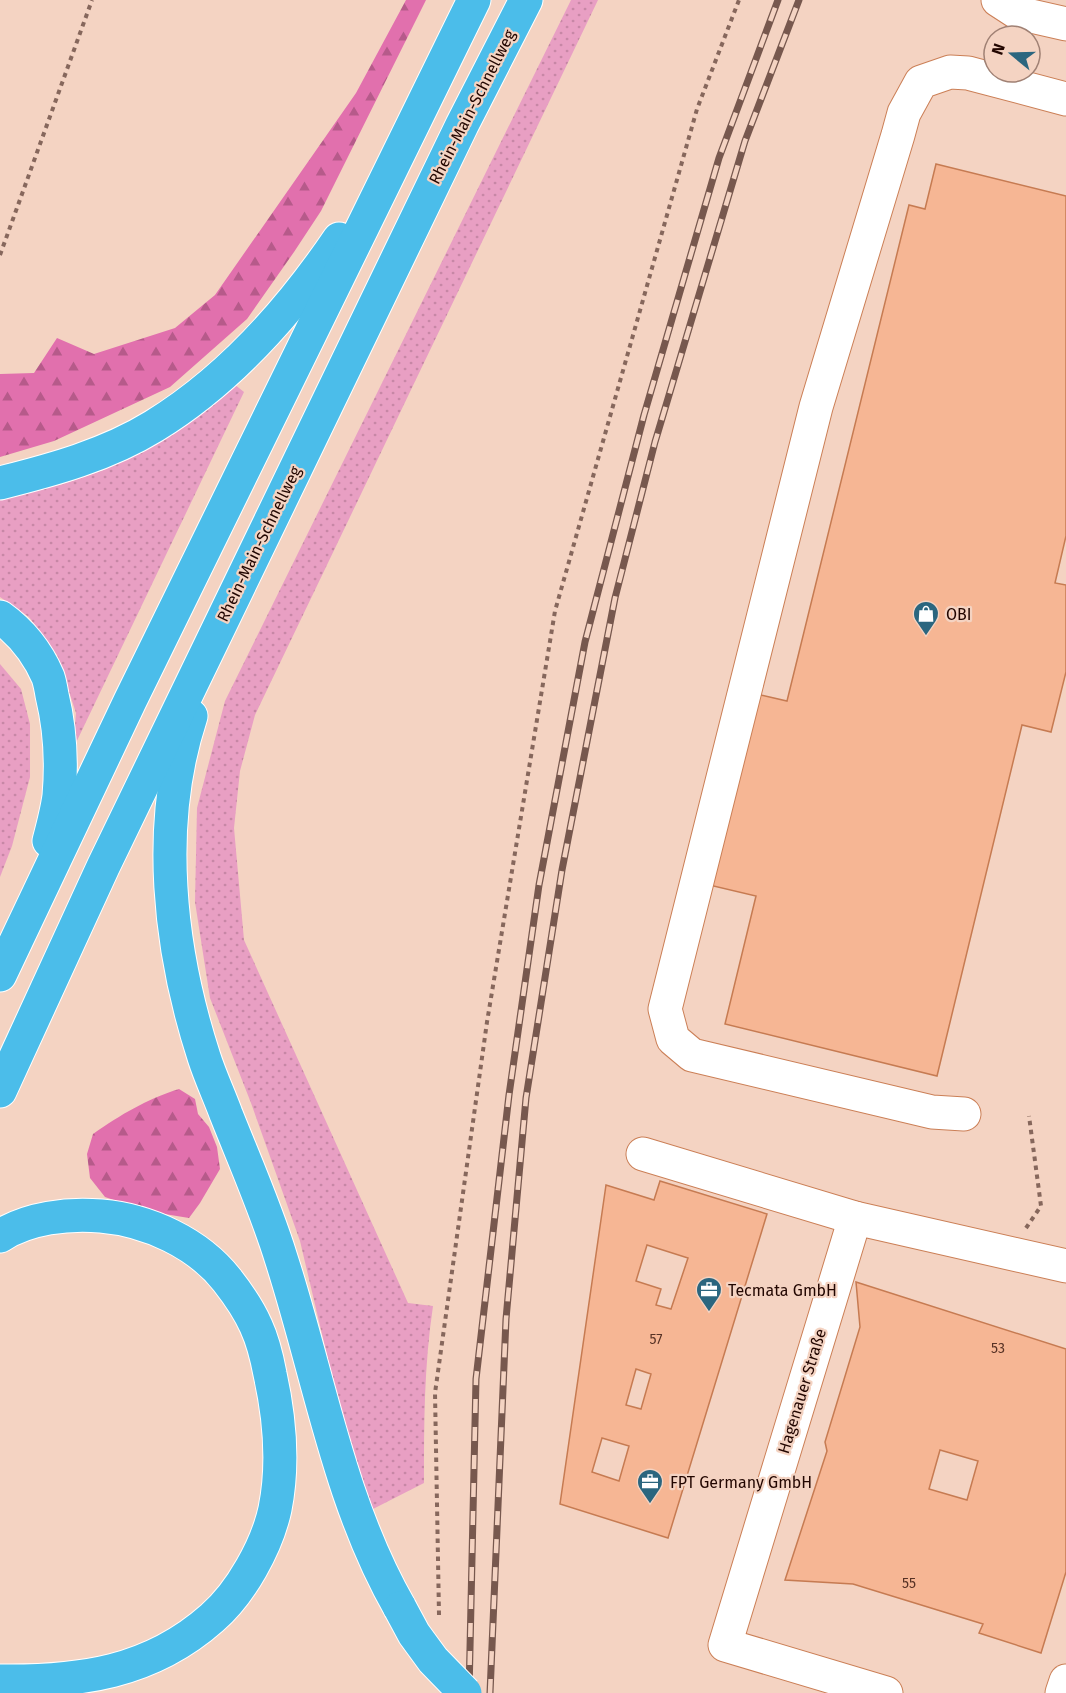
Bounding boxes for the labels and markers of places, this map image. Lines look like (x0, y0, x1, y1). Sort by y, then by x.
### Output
shop icon: OBI (911, 599, 941, 637)
place label: OBI (946, 605, 972, 624)
office icon: Tecmata GmbH (694, 1275, 724, 1313)
place label: Tecmata GmbH (728, 1281, 837, 1300)
office icon: FPT Germany GmbH (635, 1467, 665, 1505)
place label: FPT Germany GmbH (670, 1473, 812, 1492)

